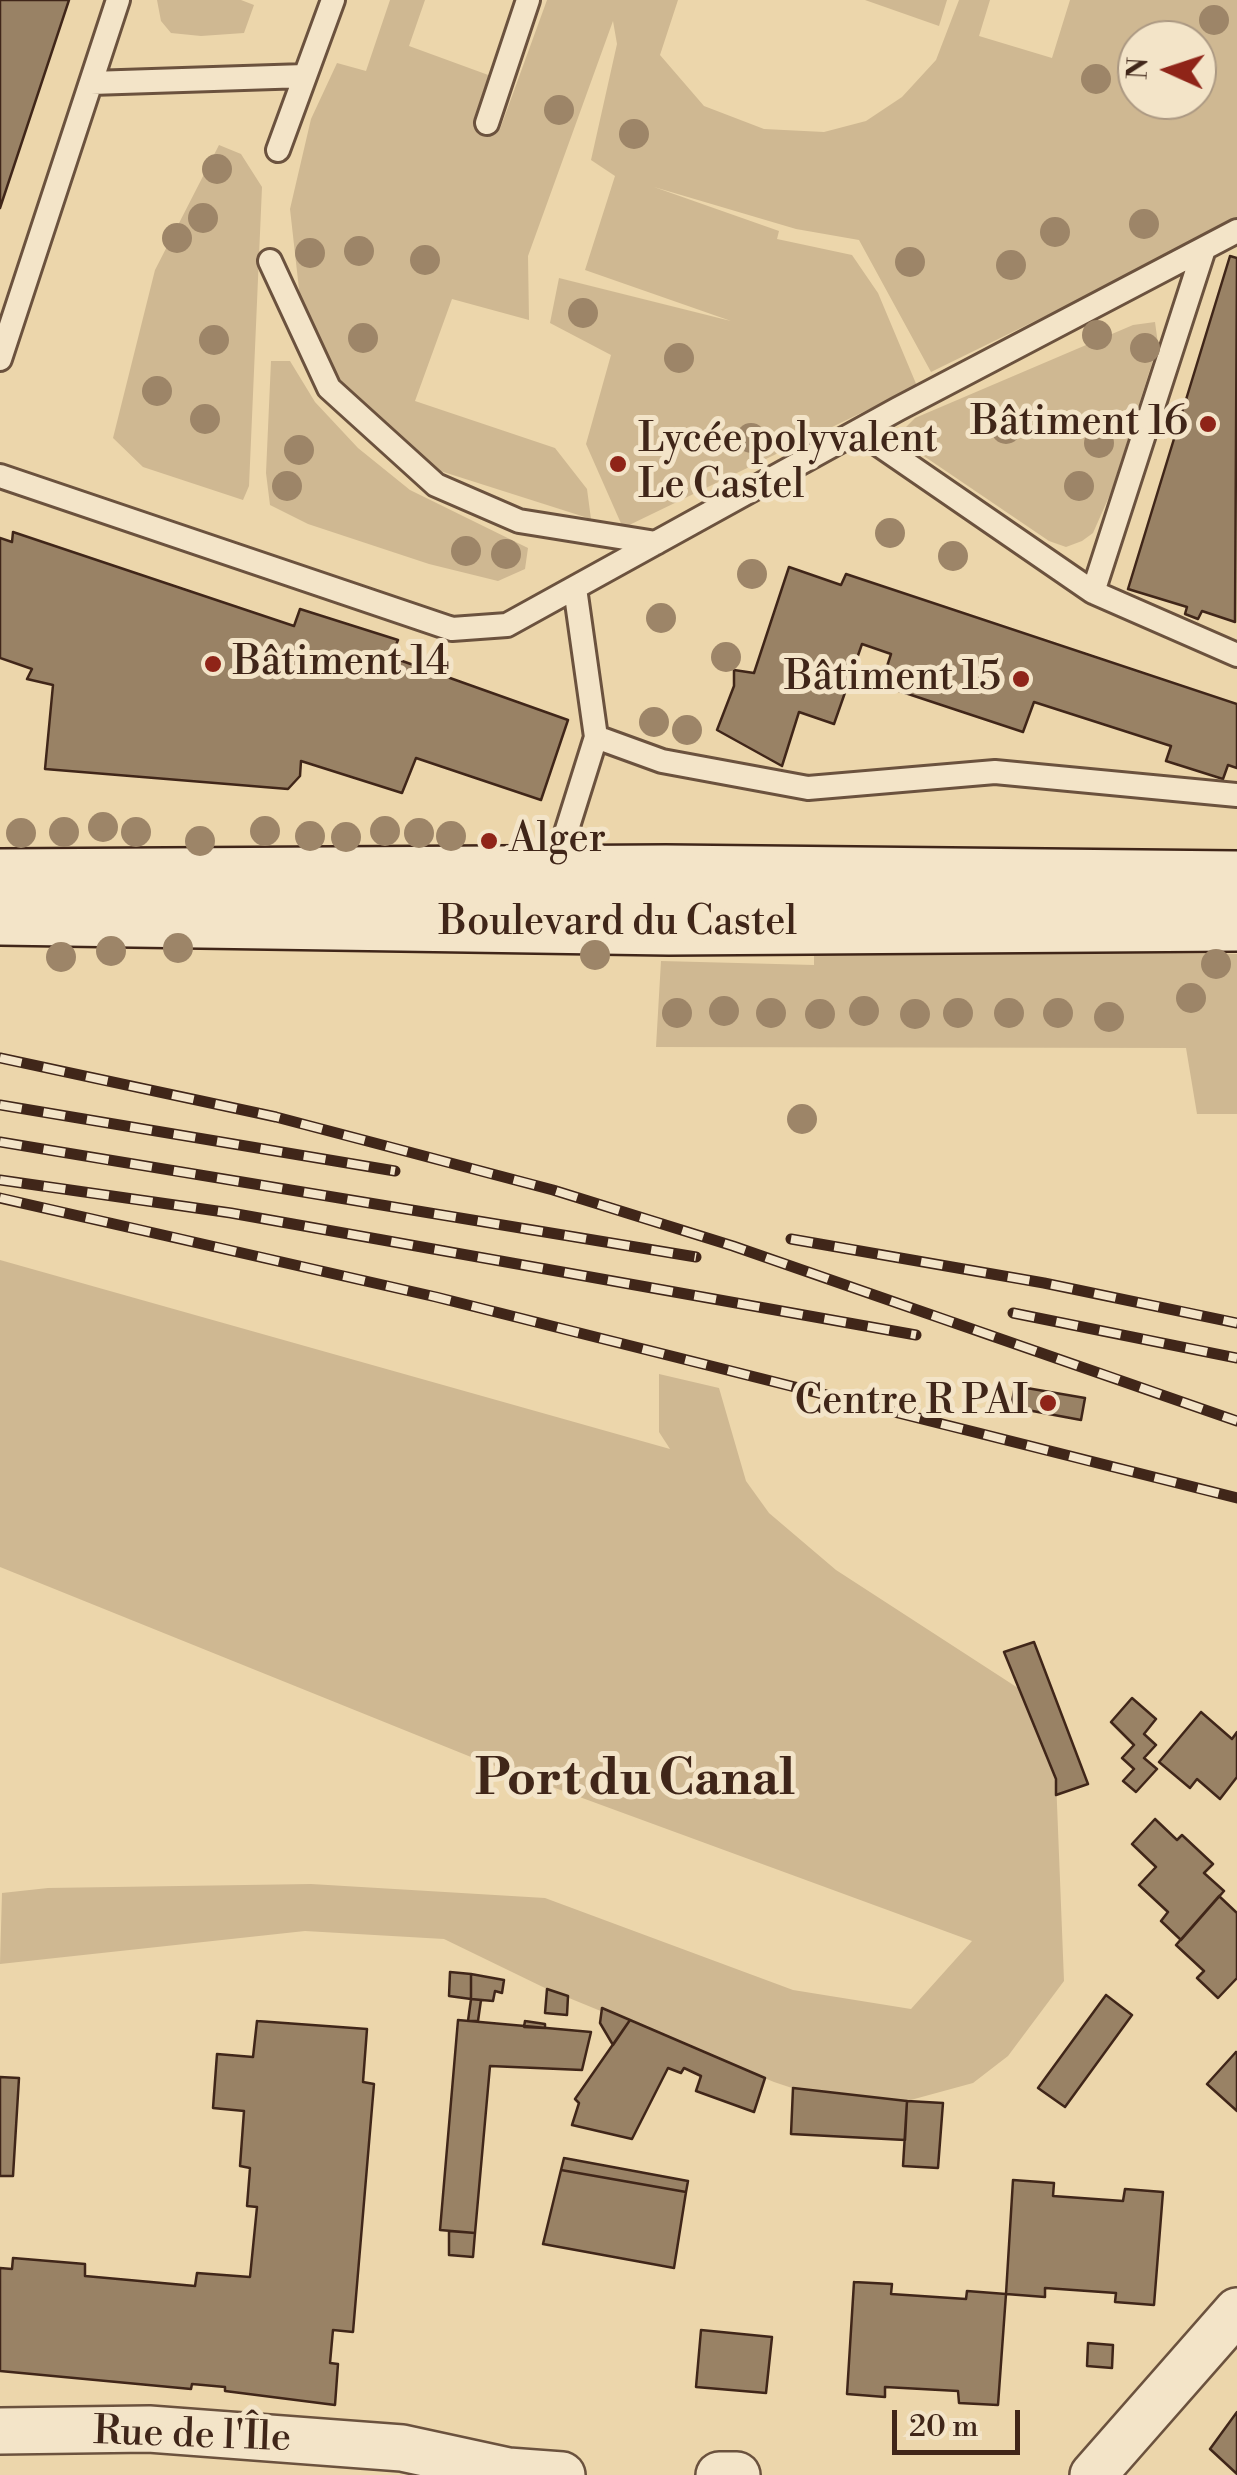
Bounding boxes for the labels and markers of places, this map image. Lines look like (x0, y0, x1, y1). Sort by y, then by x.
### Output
place label: Bâtiment 16 (971, 400, 1188, 448)
marker: Bâtiment 16 (1197, 413, 1219, 435)
place label: Lycée polyvalent Le Castel (638, 417, 938, 511)
marker: Lycée polyvalent Le Castel (607, 453, 629, 475)
place label: Bâtiment 14 (233, 640, 450, 688)
marker: Bâtiment 14 (202, 653, 224, 675)
place label: Bâtiment 15 (785, 655, 1001, 703)
marker: Bâtiment 15 (1010, 668, 1032, 690)
place label: Alger (509, 817, 606, 865)
marker: Alger (478, 830, 500, 852)
place label: Centre R PAI (795, 1379, 1028, 1427)
marker: Centre R PAI (1037, 1392, 1059, 1414)

